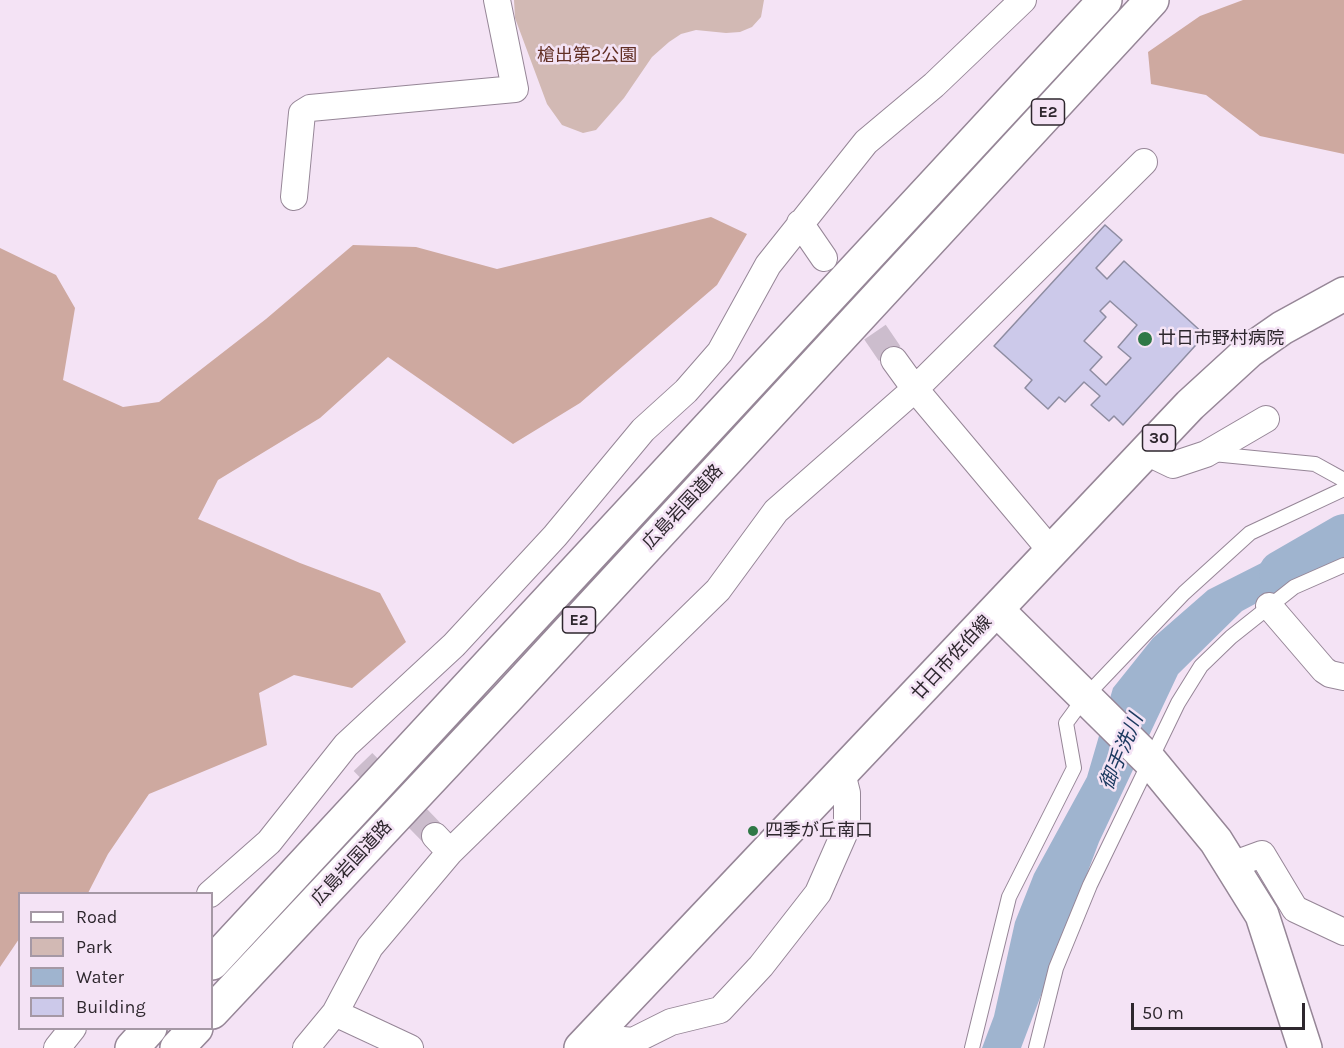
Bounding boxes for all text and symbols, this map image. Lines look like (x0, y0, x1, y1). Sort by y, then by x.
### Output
park label: 槍出第2公園 (537, 45, 637, 67)
road number: E2 (1032, 99, 1064, 125)
place label: 廿日市野村病院 (1158, 328, 1284, 350)
marker: 廿日市野村病院 (1136, 330, 1154, 348)
road number: 30 (1142, 425, 1176, 451)
street label: 広島岩国道路 (638, 460, 728, 554)
road number: E2 (562, 607, 596, 633)
street label: 廿日市佐伯線 (907, 611, 997, 705)
water label: 御手洗川 (1095, 710, 1149, 794)
street label: 広島岩国道路 (307, 816, 397, 910)
place label: 四季が丘南口 (765, 820, 873, 842)
marker: 四季が丘南口 (746, 824, 760, 838)
legend (18, 892, 213, 1030)
text: Road (76, 906, 117, 928)
text: Park (76, 936, 113, 958)
text: Water (76, 966, 124, 988)
scale bar (1134, 991, 1308, 1029)
text: Building (76, 996, 146, 1018)
text: 50 m (1142, 1002, 1184, 1024)

